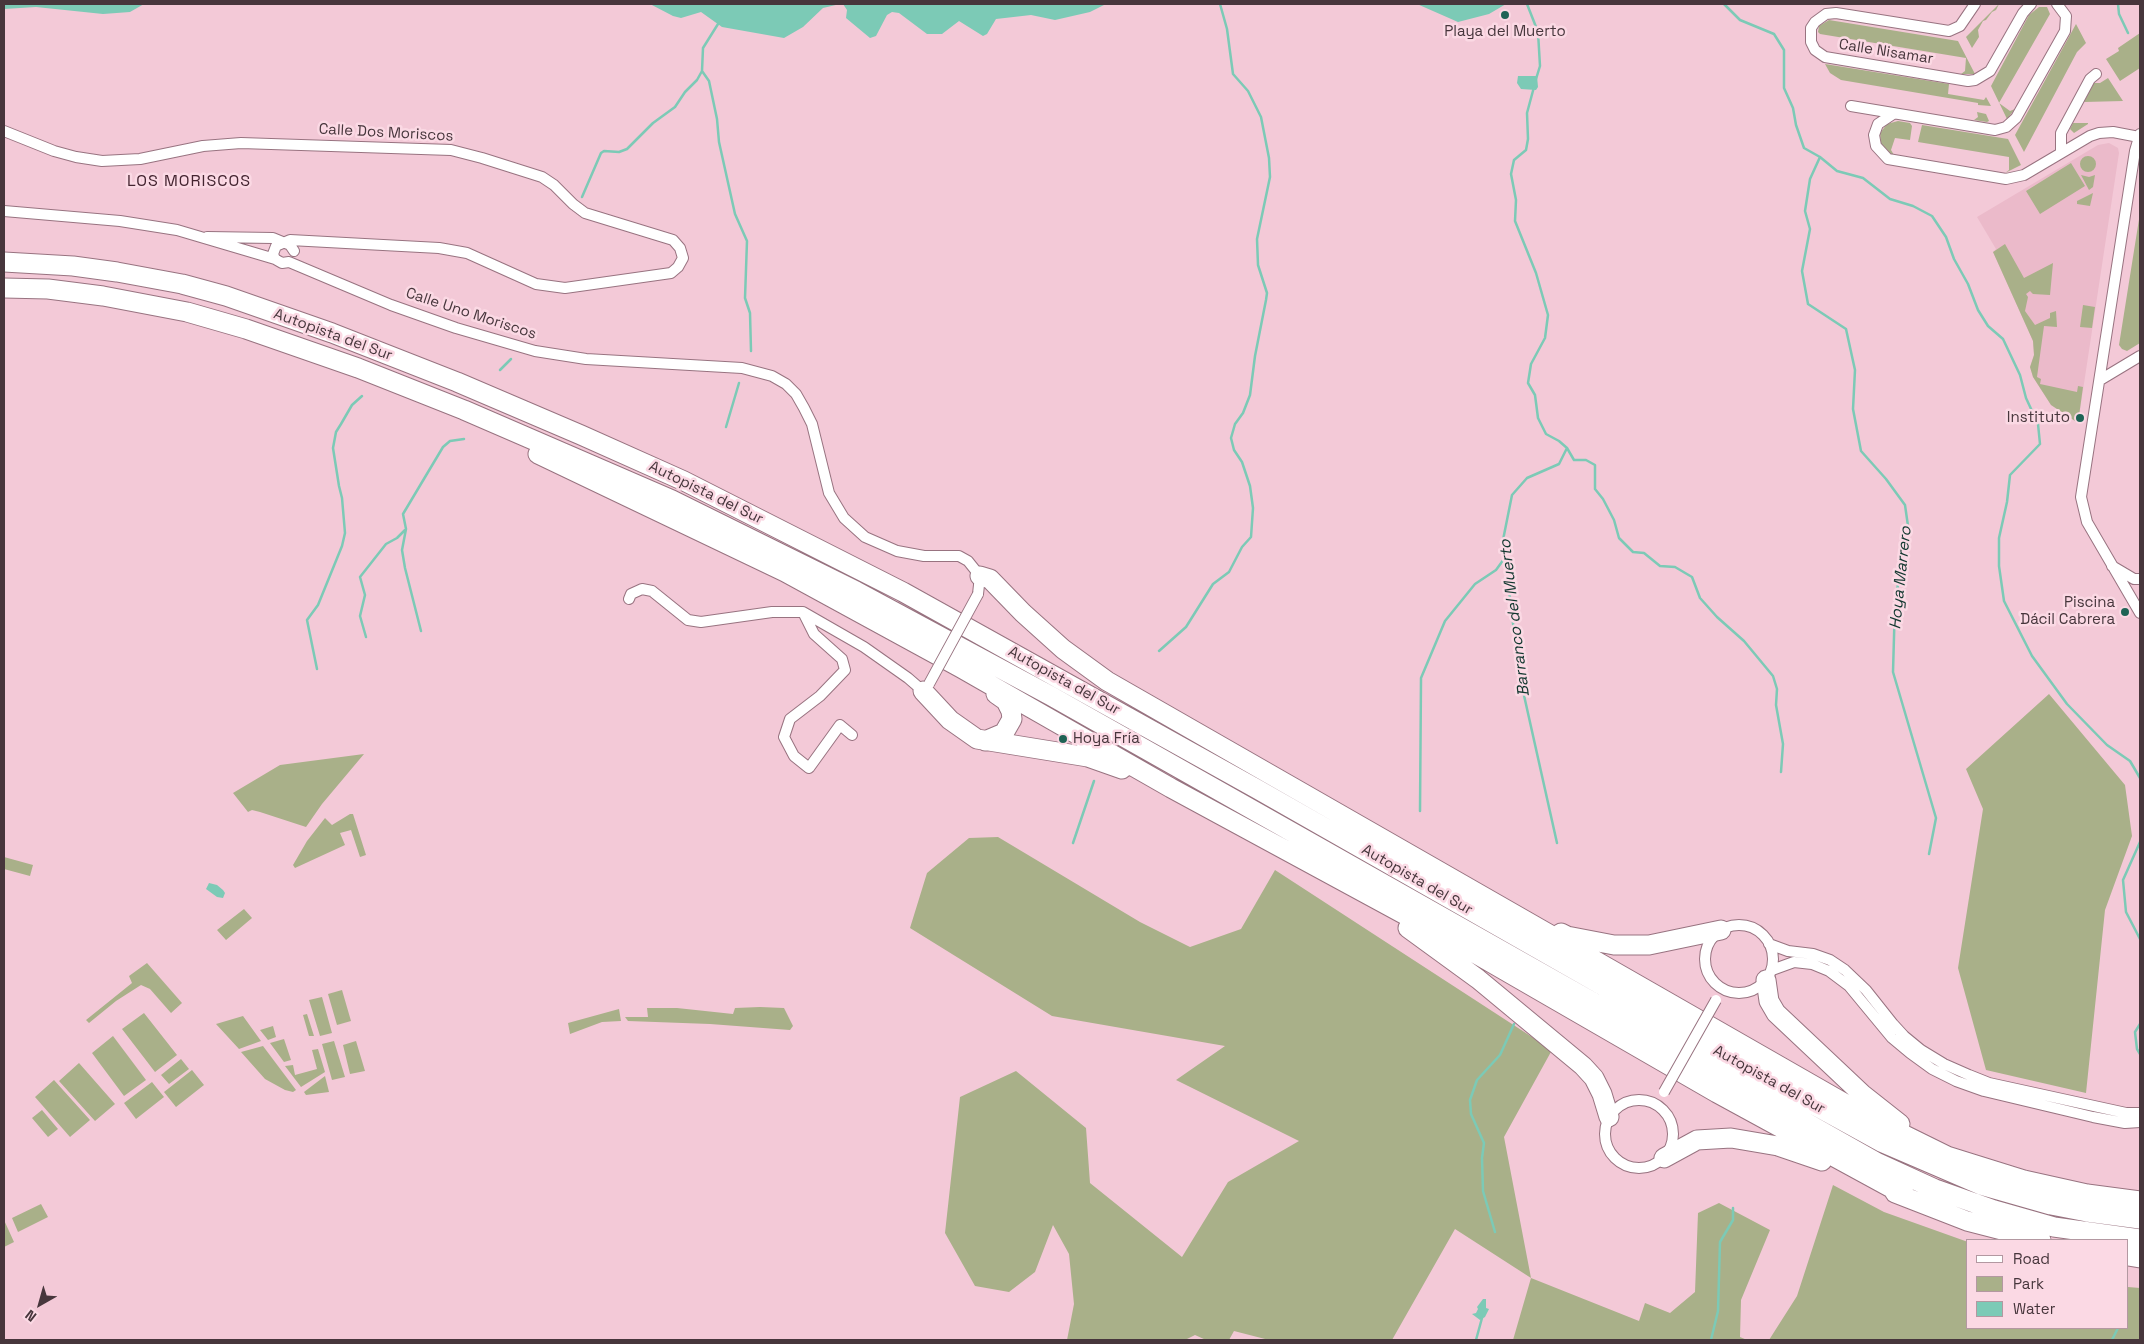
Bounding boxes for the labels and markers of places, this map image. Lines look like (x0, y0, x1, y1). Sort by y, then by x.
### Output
marker: Playa del Muerto (1499, 9, 1511, 21)
place label: Playa del Muerto (1444, 23, 1566, 41)
place label: Instituto (2007, 409, 2070, 427)
marker: Instituto (2074, 412, 2086, 424)
place label: Piscina Dácil Cabrera (2020, 594, 2115, 629)
marker: Piscina Dácil Cabrera (2119, 606, 2131, 618)
place label: Hoya Fría (1073, 730, 1140, 748)
marker: Hoya Fría (1057, 733, 1069, 745)

